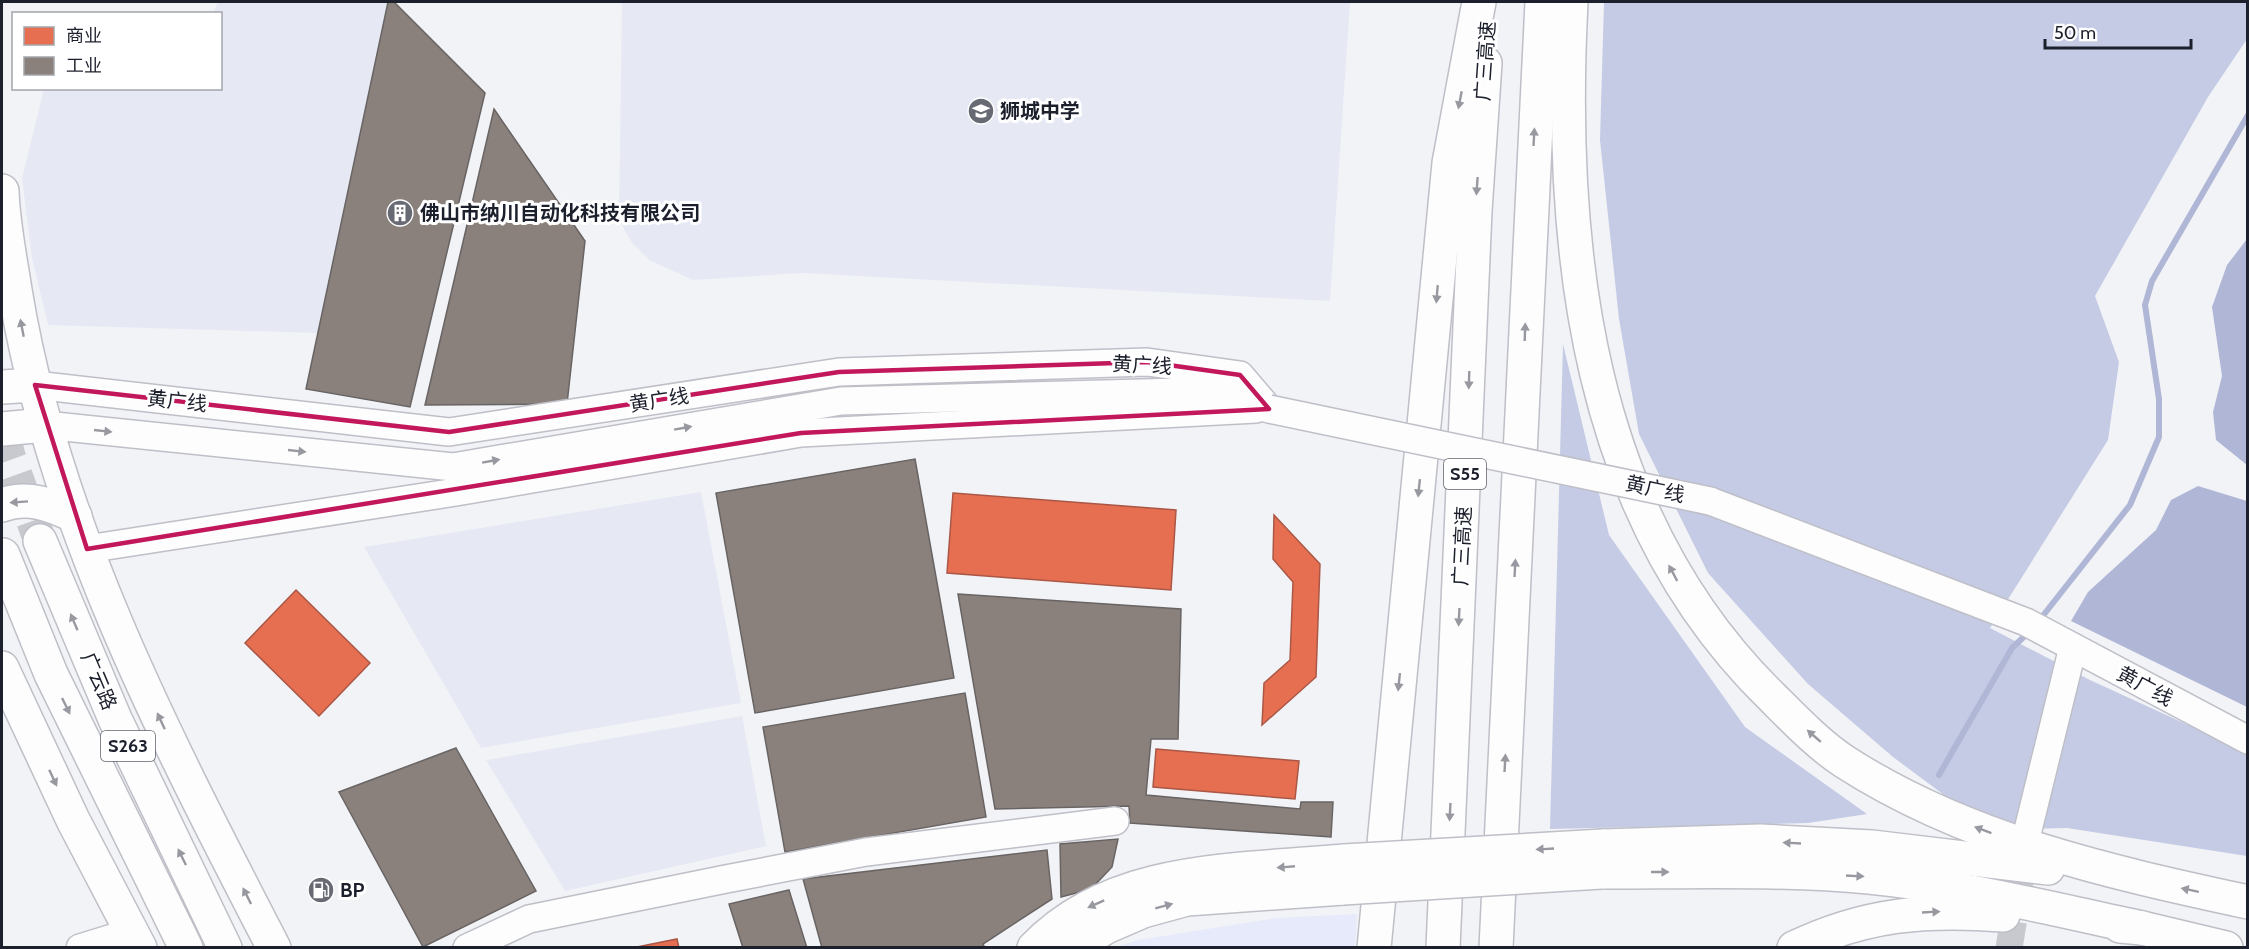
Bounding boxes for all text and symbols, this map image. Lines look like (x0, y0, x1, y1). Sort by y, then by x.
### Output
legend (12, 12, 222, 90)
scale bar (2045, 12, 2190, 50)
street label: 广三高速 (1470, 20, 1500, 102)
text: 50 m (2054, 22, 2096, 44)
text: 商业 (66, 25, 102, 47)
text: 工业 (66, 55, 102, 77)
one-way arrow (1455, 91, 1464, 110)
school or university icon: 狮城中学 (966, 96, 996, 126)
place label: 狮城中学 (1000, 99, 1080, 123)
one-way arrow (1530, 127, 1539, 146)
one-way arrow (1472, 176, 1482, 195)
building icon: 佛山市纳川自动化科技有限公司 (385, 198, 415, 228)
place label: 佛山市纳川自动化科技有限公司 (420, 201, 700, 225)
one-way arrow (1432, 284, 1442, 303)
one-way arrow (17, 318, 26, 337)
one-way arrow (1520, 322, 1530, 341)
street label: 黄广线 (1111, 351, 1173, 379)
one-way arrow (1464, 371, 1473, 390)
street label: 黄广线 (627, 383, 691, 417)
street label: 黄广线 (146, 386, 208, 416)
one-way arrow (673, 423, 692, 432)
one-way arrow (93, 426, 112, 436)
one-way arrow (287, 446, 306, 456)
one-way arrow (481, 456, 500, 465)
road number: S55 (1444, 459, 1486, 489)
street label: 黄广线 (1623, 471, 1687, 507)
one-way arrow (1414, 478, 1424, 497)
one-way arrow (9, 497, 28, 507)
street label: 广三高速 (1448, 505, 1476, 587)
one-way arrow (1510, 559, 1519, 578)
one-way arrow (1669, 564, 1679, 582)
one-way arrow (1454, 608, 1463, 627)
one-way arrow (69, 613, 79, 631)
street label: 广云路 (76, 649, 122, 713)
street label: 黄广线 (2113, 661, 2177, 711)
one-way arrow (1394, 672, 1404, 691)
one-way arrow (61, 697, 71, 715)
one-way arrow (156, 712, 165, 729)
one-way arrow (1806, 729, 1822, 742)
road number: S263 (101, 731, 155, 761)
one-way arrow (1501, 754, 1510, 773)
one-way arrow (49, 770, 58, 787)
one-way arrow (1445, 803, 1454, 822)
one-way arrow (1974, 825, 1992, 835)
one-way arrow (1783, 838, 1802, 847)
one-way arrow (1535, 845, 1554, 854)
one-way arrow (177, 848, 186, 865)
one-way arrow (1276, 862, 1295, 872)
one-way arrow (1650, 867, 1669, 877)
one-way arrow (1845, 872, 1864, 881)
fuel station icon: BP (306, 875, 336, 905)
place label: BP (340, 878, 365, 902)
one-way arrow (2181, 885, 2200, 894)
one-way arrow (242, 887, 252, 904)
one-way arrow (1087, 899, 1105, 909)
one-way arrow (1155, 900, 1173, 910)
one-way arrow (1922, 908, 1941, 917)

